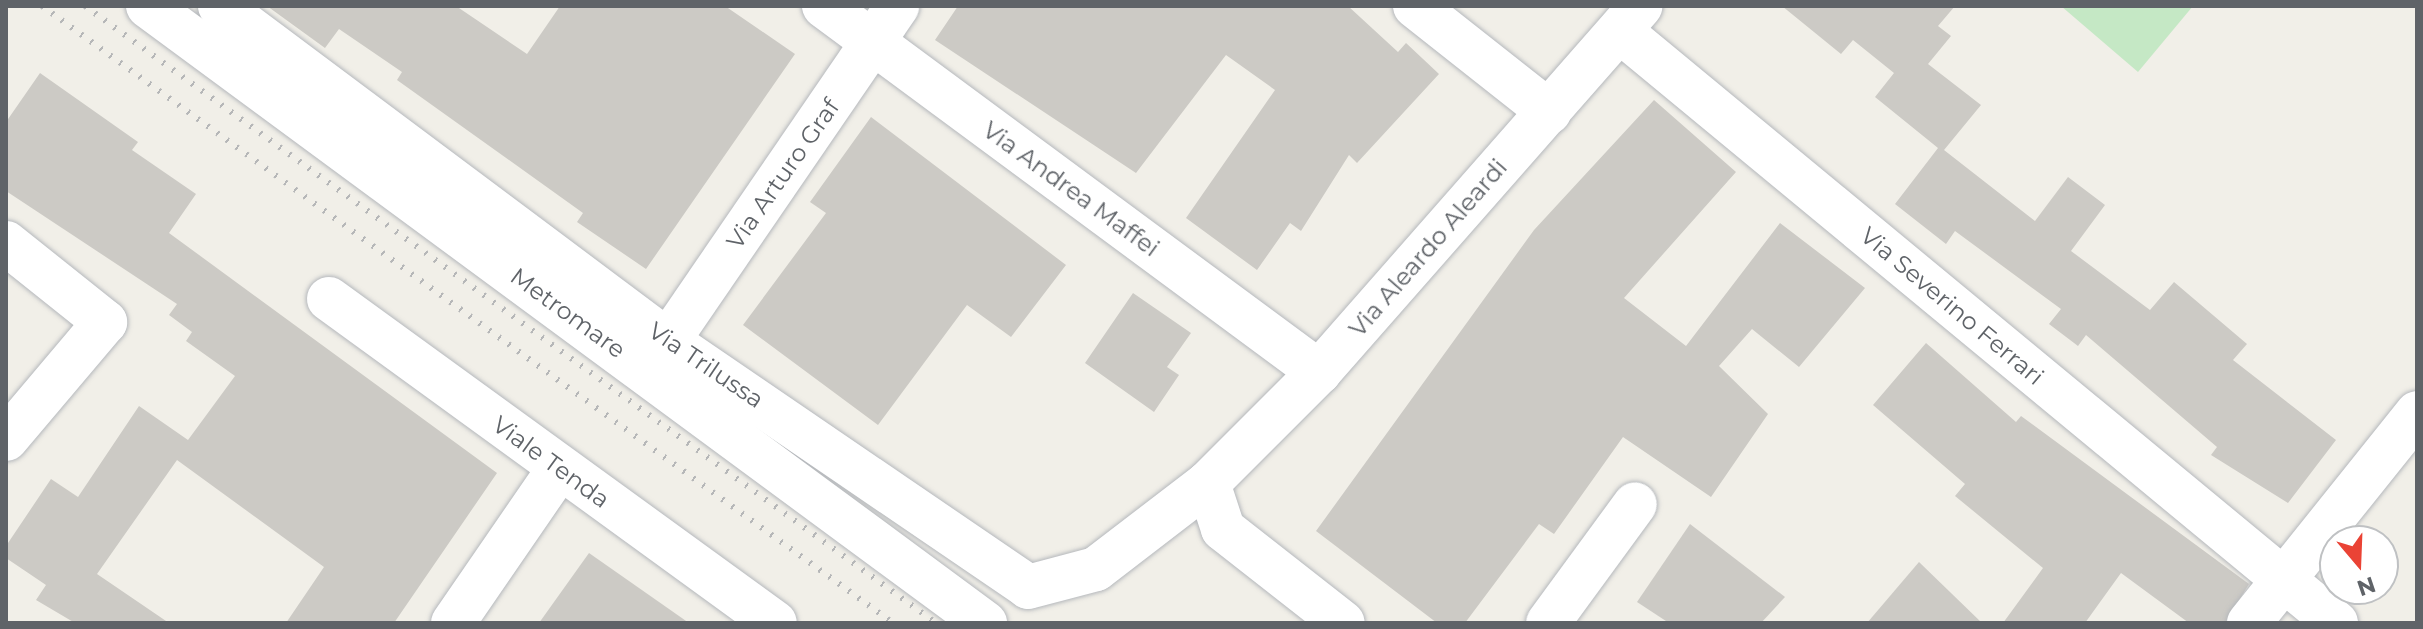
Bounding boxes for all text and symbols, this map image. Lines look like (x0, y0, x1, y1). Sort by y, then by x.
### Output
street label: Via Arturo Graf (721, 93, 845, 255)
street label: Via Andrea Maffei (977, 115, 1165, 263)
street label: Via Aleardo Aleardi (1343, 153, 1513, 343)
street label: Via Severino Ferrari (1855, 221, 2049, 391)
street label: Metromare (505, 262, 631, 364)
street label: Via Trilussa (643, 316, 769, 414)
street label: Viale Tenda (487, 410, 615, 514)
north arrow (2319, 525, 2399, 605)
text: N (2354, 571, 2379, 602)

